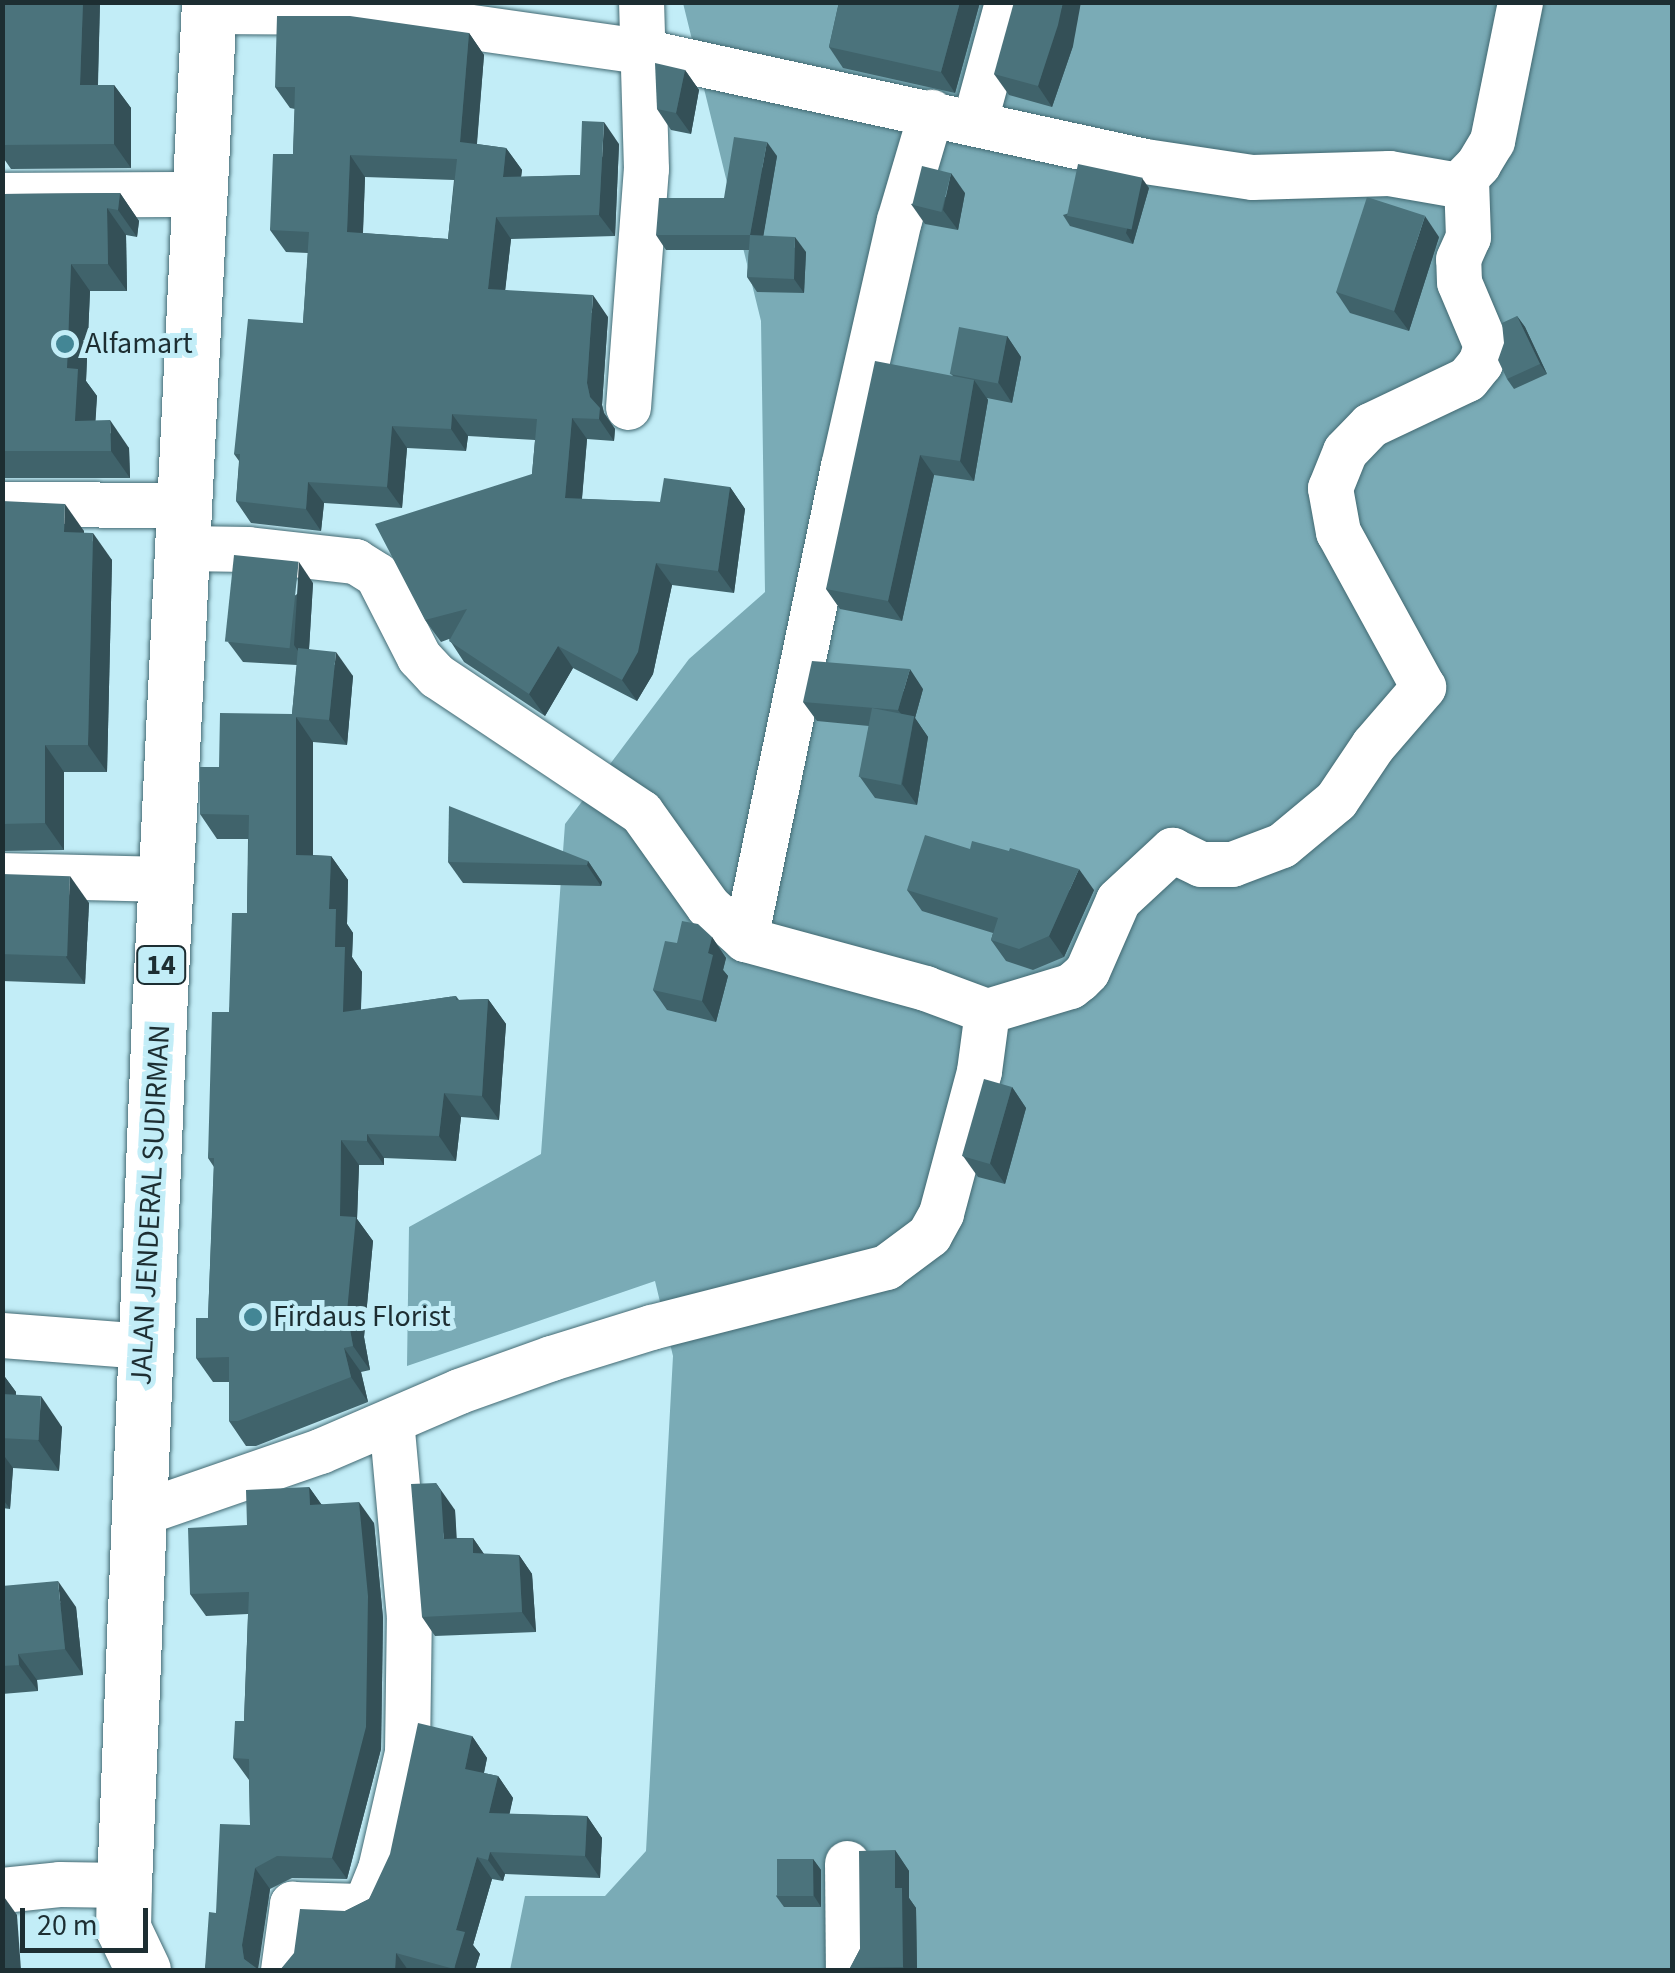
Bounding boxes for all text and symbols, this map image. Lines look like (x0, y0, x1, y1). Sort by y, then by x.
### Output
place label: Alfamart (85, 326, 193, 362)
marker: Alfamart (54, 333, 76, 355)
road number: 14 (136, 942, 186, 988)
street label: JALAN JENDERAL SUDIRMAN (124, 1024, 178, 1386)
place label: Firdaus Florist (273, 1299, 451, 1335)
marker: Firdaus Florist (242, 1306, 264, 1328)
scale bar (25, 1888, 152, 1950)
text: 20 m (37, 1904, 98, 1947)

